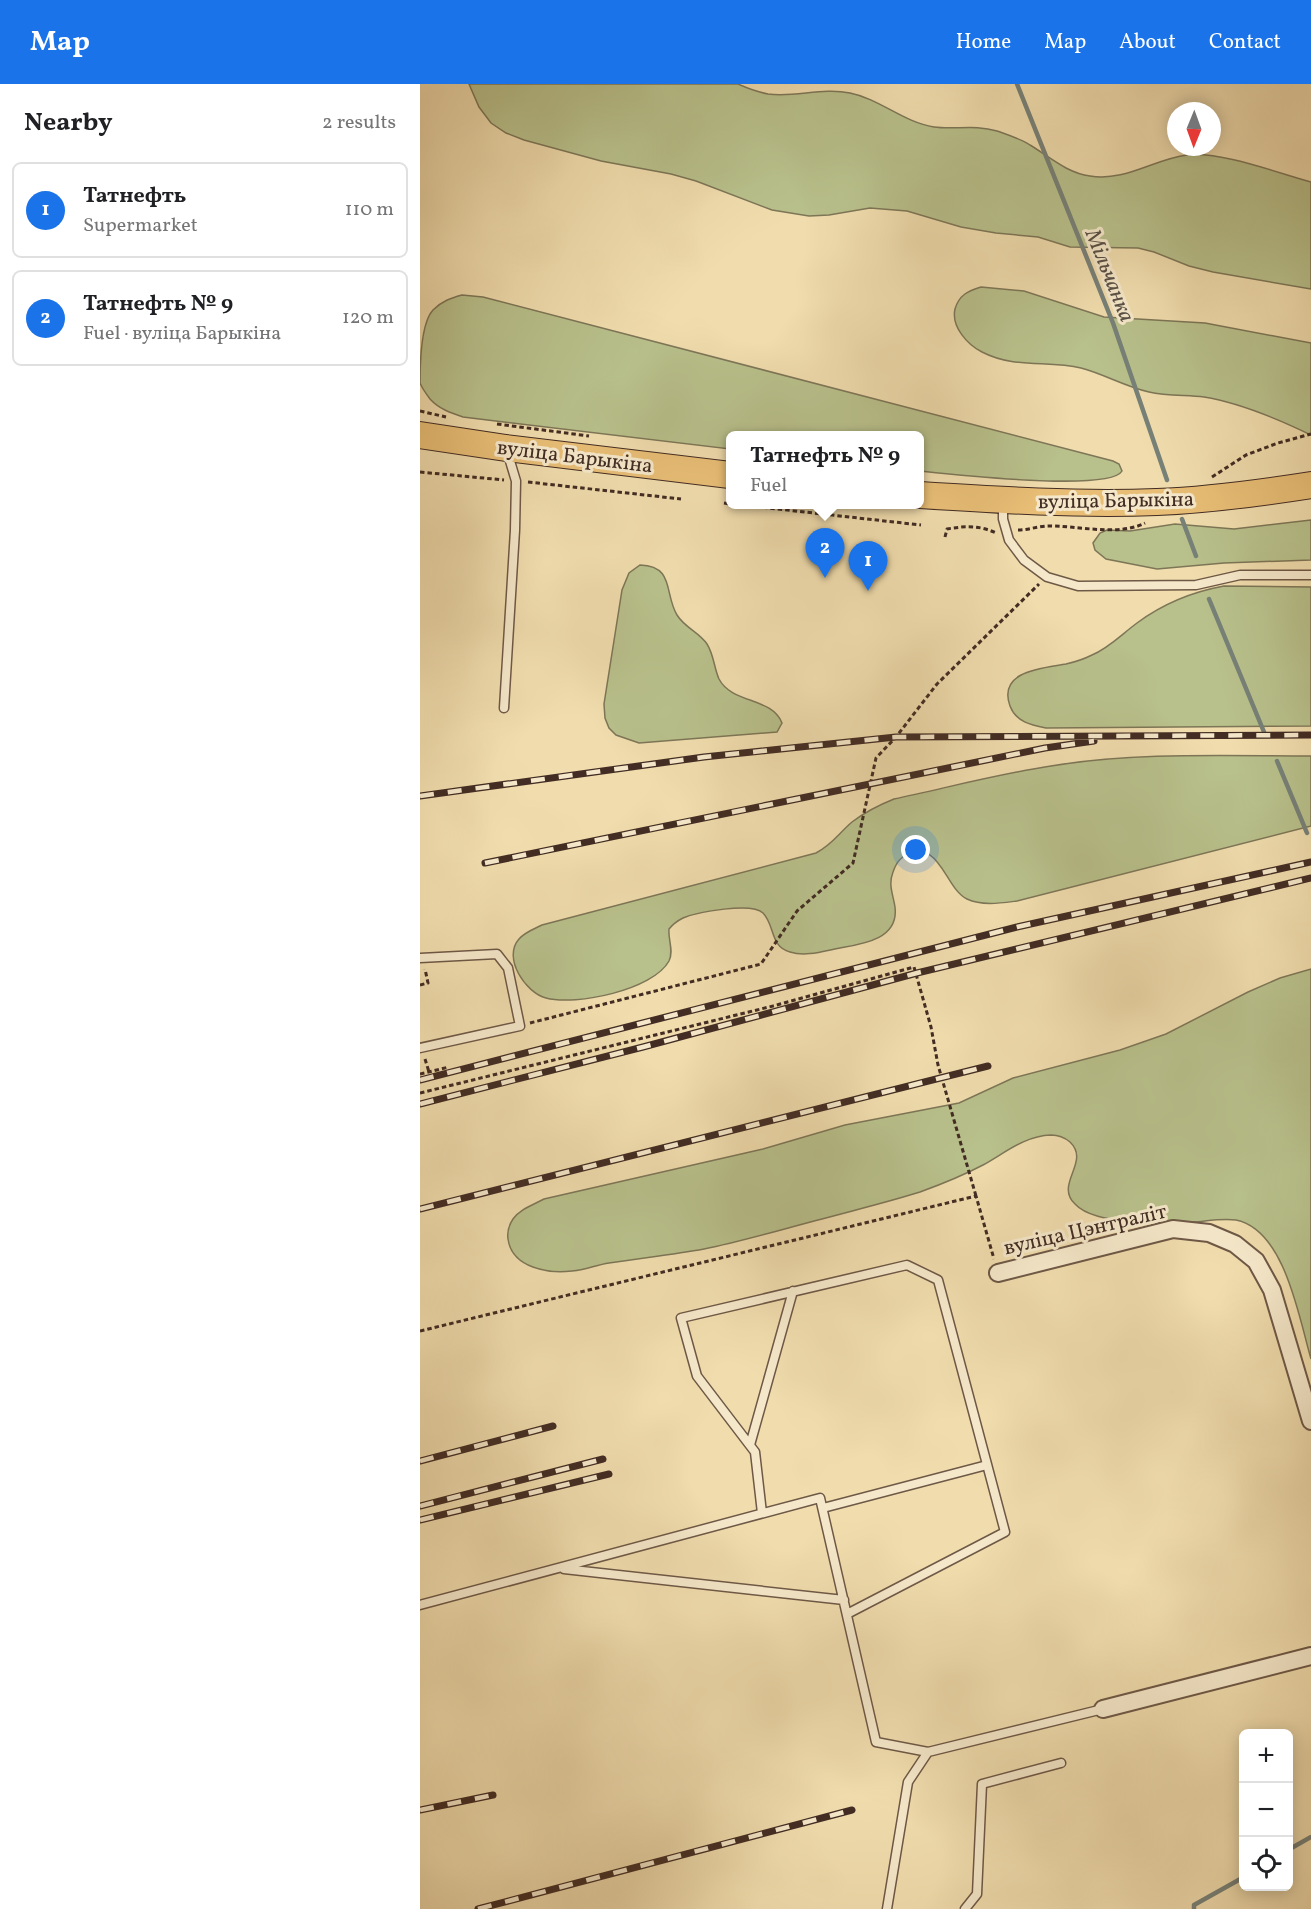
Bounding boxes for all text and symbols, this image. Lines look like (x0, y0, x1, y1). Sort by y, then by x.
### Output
text: Map (30, 23, 90, 62)
text: Home (956, 28, 1011, 57)
text: Map (1044, 28, 1086, 57)
text: About (1119, 28, 1176, 57)
text: Contact (1209, 28, 1281, 57)
north arrow (1167, 102, 1221, 156)
text: Nearby (24, 105, 113, 141)
text: 2 results (322, 109, 396, 137)
text: Татнефть (83, 181, 186, 212)
text: 1 (41, 196, 50, 224)
text: 110 m (345, 196, 394, 224)
text: Supermarket (83, 212, 198, 240)
water label: Мільчанка (1076, 224, 1141, 327)
text: Татнефть № 9 (83, 289, 233, 320)
text: 2 (40, 304, 51, 332)
text: 120 m (342, 304, 394, 332)
text: Fuel · вуліца Барыкіна (83, 320, 281, 348)
popup (726, 431, 924, 509)
street label: вуліца Барыкіна (495, 434, 654, 481)
text: Татнефть № 9 (750, 441, 900, 472)
text: Fuel (750, 472, 787, 500)
street label: вуліца Барыкіна (1038, 486, 1194, 517)
pin: 2 (806, 528, 844, 578)
pin: 1 (848, 542, 888, 591)
your location (901, 835, 930, 864)
street label: вуліца Цэнтраліт (1001, 1198, 1170, 1263)
map controls (1239, 1729, 1293, 1891)
button: + (1239, 1729, 1293, 1783)
button: − (1239, 1783, 1293, 1837)
button: locate (1239, 1837, 1293, 1891)

